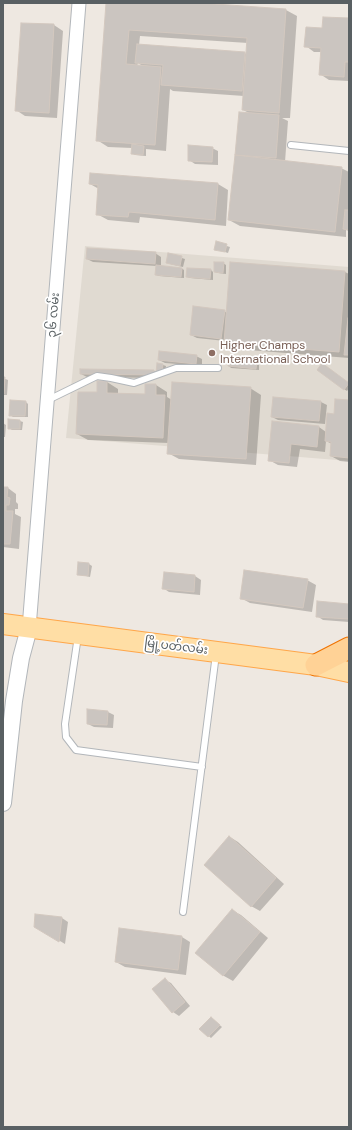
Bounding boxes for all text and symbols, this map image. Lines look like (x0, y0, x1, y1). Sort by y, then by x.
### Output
street label: ၃၆ လမ်း (45, 292, 63, 338)
place label: Higher Champs International School (220, 339, 330, 367)
marker: Higher Champs International School (207, 348, 217, 358)
street label: မြို့ပတ်လမ်း (143, 636, 209, 658)

